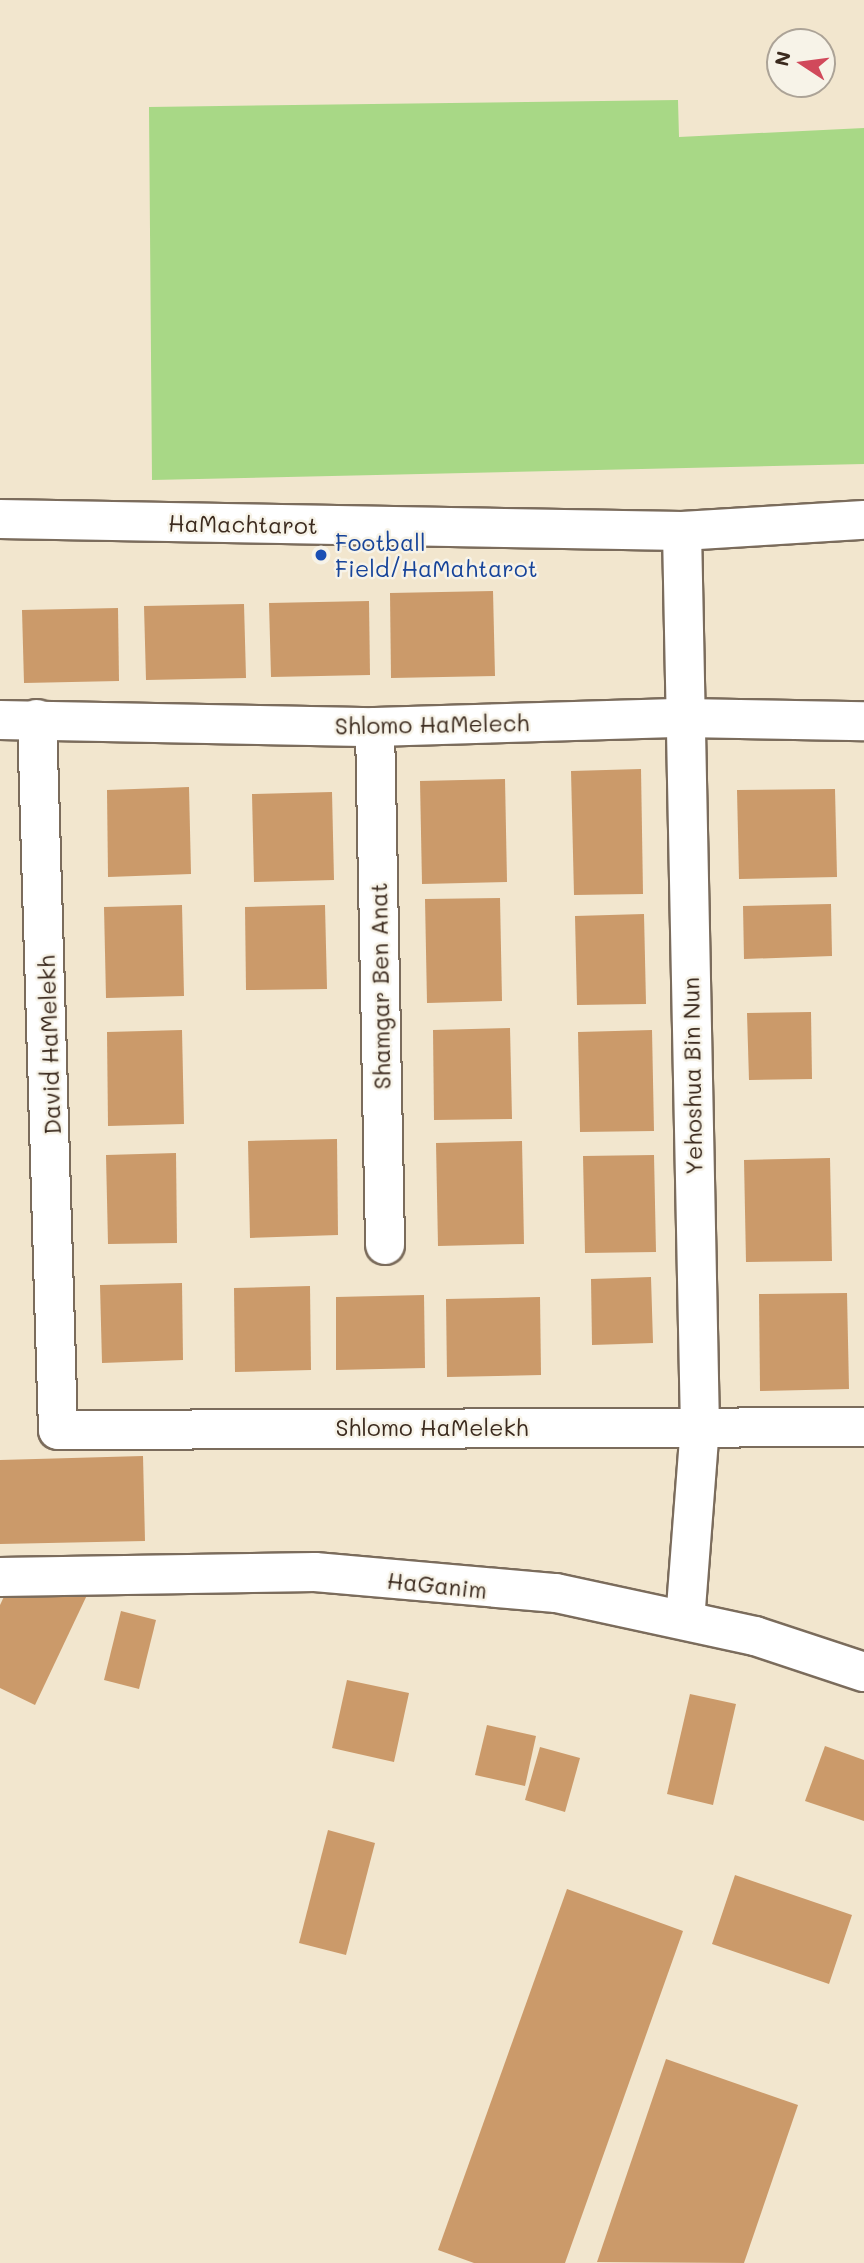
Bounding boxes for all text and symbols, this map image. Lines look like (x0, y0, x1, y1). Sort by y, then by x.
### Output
north arrow (766, 28, 836, 98)
text: N (768, 49, 796, 68)
street label: HaMachtarot (168, 509, 318, 539)
place label: Football Field/HaMahtarot (335, 528, 538, 582)
marker: Football Field/HaMahtarot (313, 547, 329, 563)
street label: Shlomo HaMelech (335, 709, 529, 739)
street label: Shamgar Ben Anat (364, 882, 396, 1090)
street label: David HaMelekh (32, 955, 66, 1135)
street label: Yehoshua Bin Nun (676, 977, 708, 1175)
street label: Shlomo HaMelekh (335, 1413, 529, 1441)
street label: HaGanim (386, 1566, 488, 1604)

